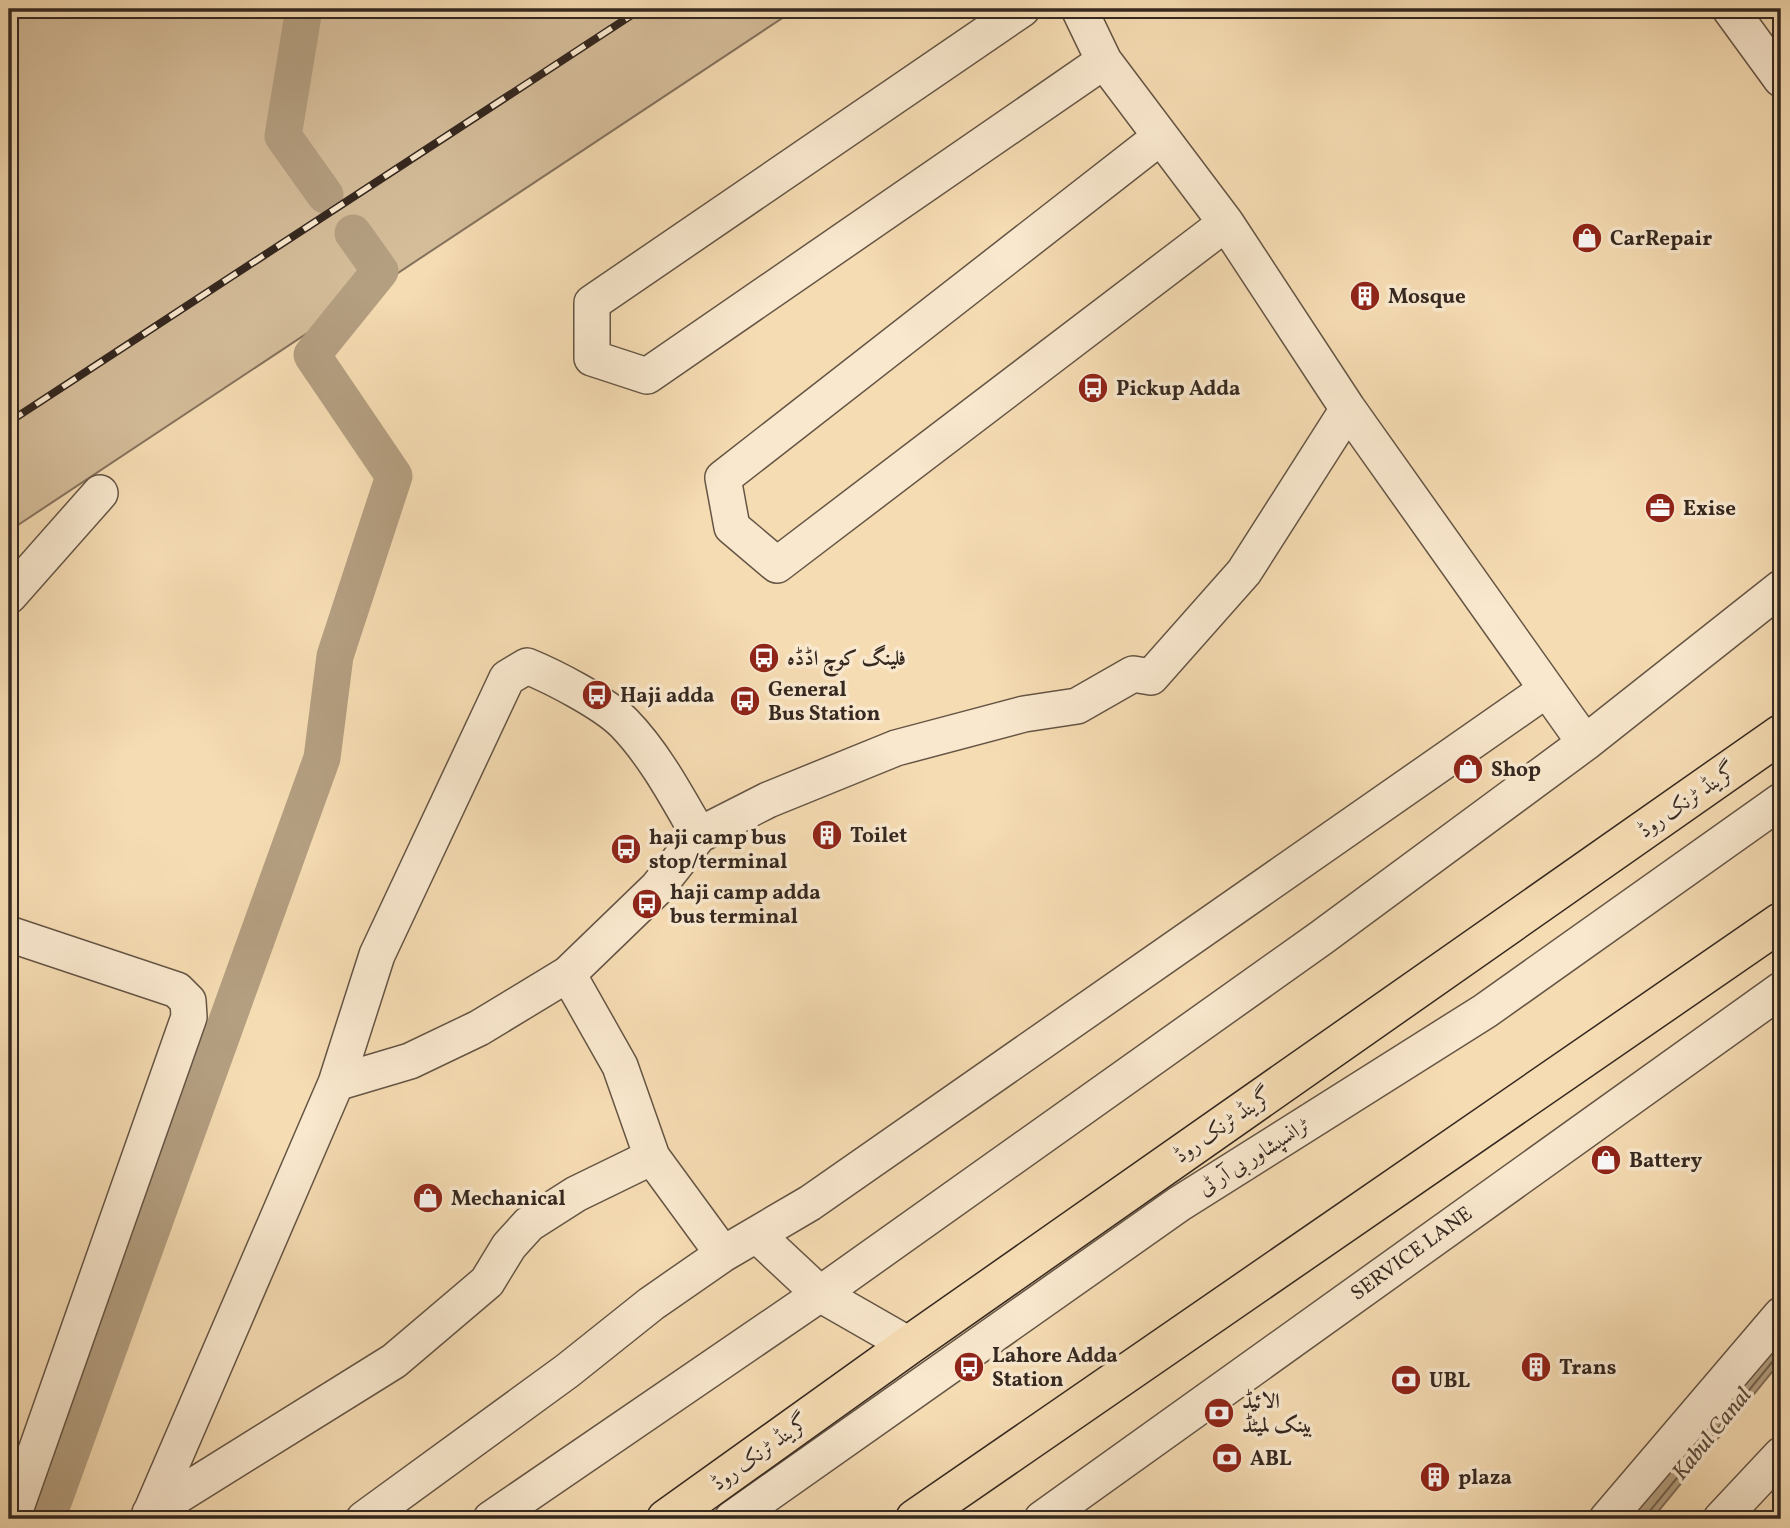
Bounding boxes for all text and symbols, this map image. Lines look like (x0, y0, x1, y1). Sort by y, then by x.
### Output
shop icon: CarRepair (1570, 221, 1604, 255)
place label: CarRepair (1610, 225, 1712, 254)
building icon: Mosque (1348, 279, 1382, 313)
place label: Mosque (1388, 283, 1466, 312)
bus stop icon: Pickup Adda (1076, 371, 1110, 405)
place label: Pickup Adda (1116, 375, 1240, 404)
office icon: Exise (1643, 491, 1677, 525)
place label: Exise (1683, 495, 1736, 524)
bus stop icon: فلینگ کوچ اڈڈہ (747, 641, 781, 675)
place label: فلینگ کوچ اڈڈہ (787, 644, 906, 677)
place label: General Bus Station (768, 676, 880, 729)
bus stop icon: Haji adda (580, 678, 614, 712)
place label: Haji adda (620, 682, 714, 711)
bus stop icon: General Bus Station (728, 684, 762, 718)
shop icon: Shop (1451, 752, 1485, 786)
place label: Shop (1491, 756, 1541, 785)
street label: گرینڈ ٹرنک روڈ (1632, 756, 1743, 846)
building icon: Toilet (810, 818, 844, 852)
place label: Toilet (850, 822, 907, 851)
place label: haji camp bus stop/terminal (649, 824, 787, 877)
bus stop icon: haji camp bus stop/terminal (609, 832, 643, 866)
place label: haji camp adda bus terminal (670, 879, 821, 932)
bus stop icon: haji camp adda bus terminal (630, 887, 664, 921)
street label: گرینڈ ٹرنک روڈ (1168, 1081, 1279, 1171)
street label: ٹرانسپشاور بی آر ٹی (1193, 1111, 1317, 1203)
shop icon: Battery (1589, 1143, 1623, 1177)
place label: Battery (1629, 1147, 1703, 1176)
shop icon: Mechanical (411, 1181, 445, 1215)
place label: Mechanical (451, 1185, 566, 1214)
street label: SERVICE LANE (1345, 1200, 1479, 1308)
place label: Lahore Adda Station (992, 1342, 1118, 1395)
bus stop icon: Lahore Adda Station (952, 1350, 986, 1384)
building icon: Trans (1519, 1350, 1553, 1384)
place label: Trans (1559, 1354, 1616, 1383)
bank icon: UBL (1389, 1363, 1423, 1397)
place label: UBL (1429, 1367, 1470, 1396)
water label: Kabul Canal (1665, 1381, 1760, 1487)
place label: الائیڈ بینک لمیٹڈ (1242, 1388, 1313, 1441)
bank icon: الائیڈ بینک لمیٹڈ (1202, 1396, 1236, 1430)
street label: گرینڈ ٹرنک روڈ (706, 1407, 816, 1499)
bank icon: ABL (1210, 1441, 1244, 1475)
place label: ABL (1250, 1445, 1292, 1474)
building icon: plaza (1418, 1460, 1452, 1494)
place label: plaza (1458, 1464, 1512, 1493)

